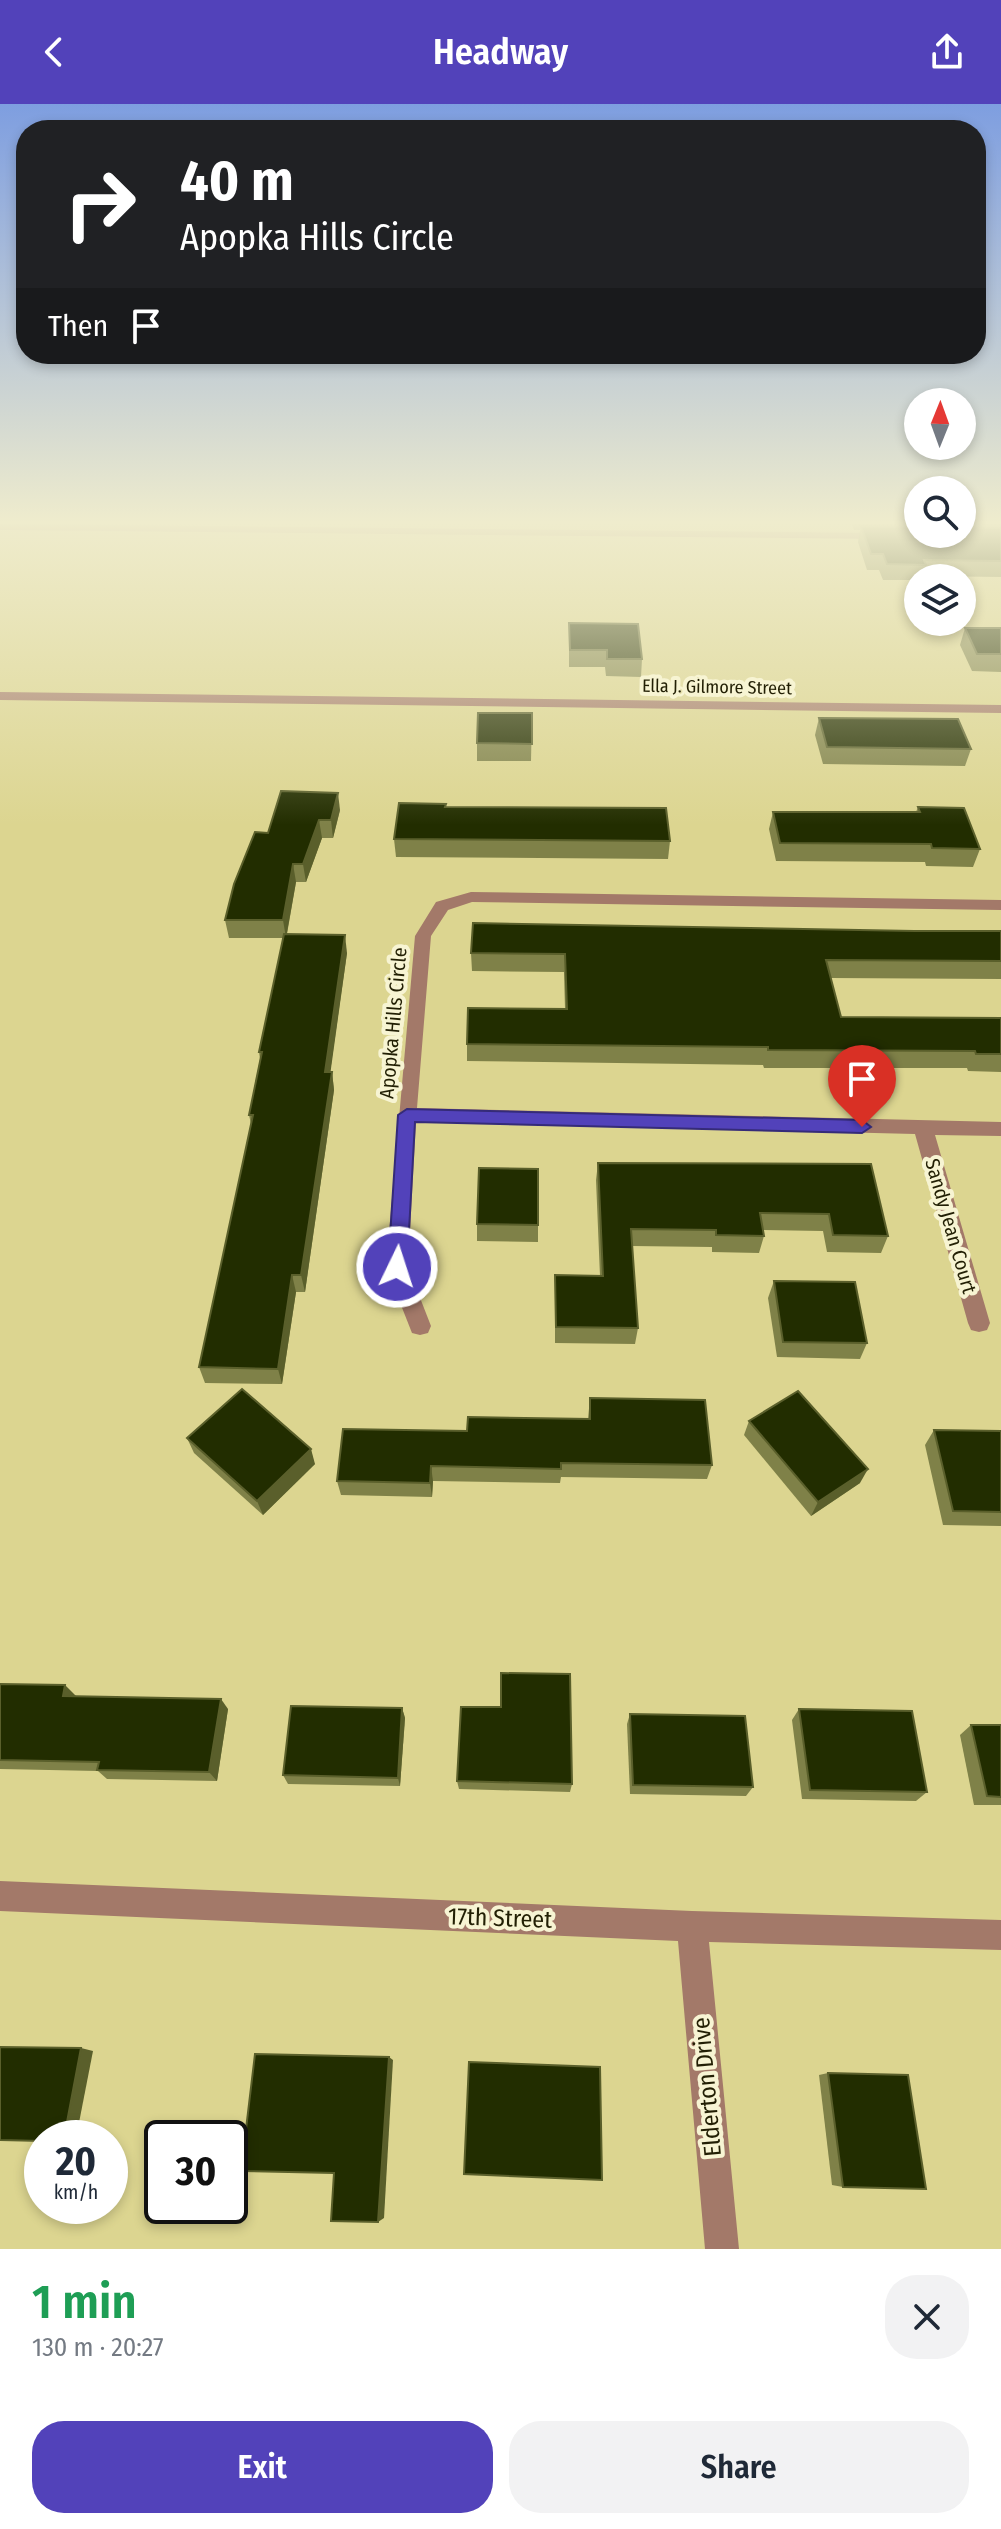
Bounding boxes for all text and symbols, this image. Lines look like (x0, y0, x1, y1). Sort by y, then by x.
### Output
icon: back (32, 30, 76, 74)
text: Headway (433, 30, 568, 74)
icon: share (925, 30, 969, 74)
text: 40 m (180, 148, 294, 215)
icon: right (48, 152, 152, 256)
text: Apopka Hills Circle (180, 216, 454, 260)
icon: arrive (124, 304, 168, 348)
text: Then (48, 308, 108, 344)
north arrow (904, 388, 976, 460)
map controls (904, 388, 976, 636)
button: search (904, 476, 976, 548)
button: layers (904, 564, 976, 636)
street label: Ella J. Gilmore Street (642, 675, 792, 699)
street label: Apopka Hills Circle (374, 946, 412, 1100)
pin (828, 1045, 896, 1127)
icon: arrive (840, 1057, 884, 1101)
street label: Sandy Jean Court (920, 1156, 982, 1297)
position arrow (355, 1225, 439, 1309)
street label: 17th Street (447, 1902, 553, 1934)
street label: Elderton Drive (687, 2016, 727, 2158)
speed limit sign: 30 (144, 2120, 248, 2224)
text: 20 (56, 2138, 96, 2186)
text: km/h (54, 2180, 98, 2204)
text: 1 min (32, 2273, 137, 2331)
button: close (885, 2275, 969, 2359)
text: 130 m · 20:27 (32, 2332, 164, 2363)
button: Exit (32, 2421, 493, 2513)
button: Share (509, 2421, 969, 2513)

